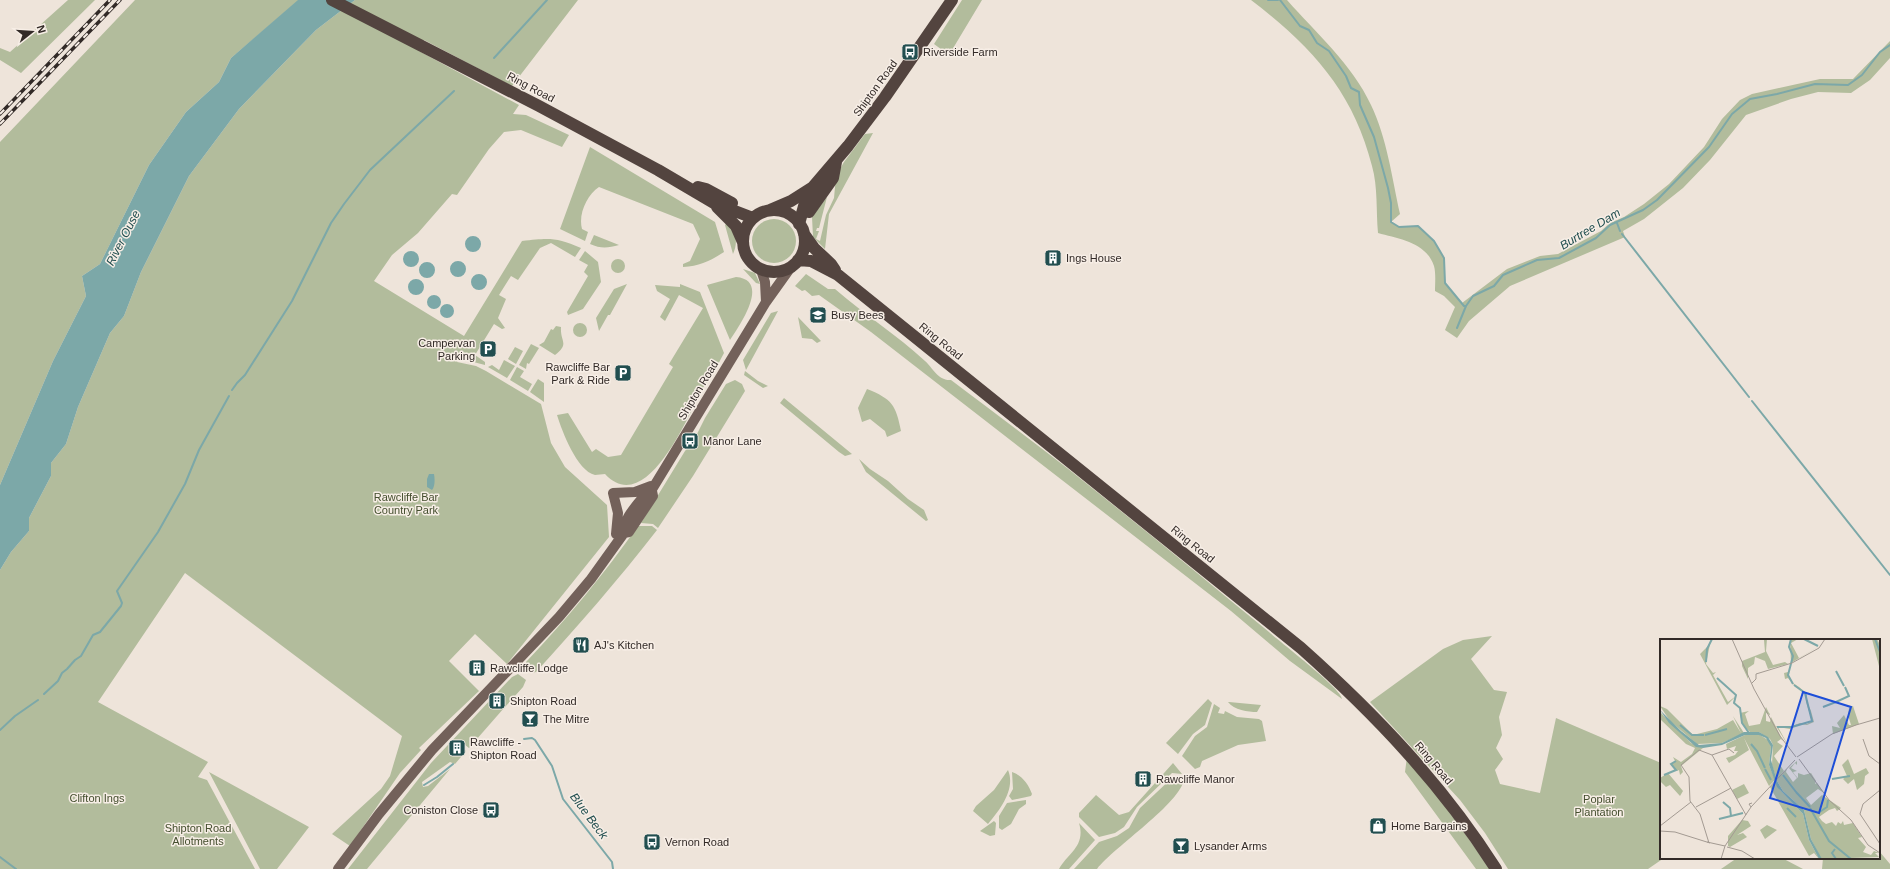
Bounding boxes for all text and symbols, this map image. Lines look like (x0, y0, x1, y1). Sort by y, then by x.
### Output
north arrow (12, 12, 52, 52)
text: N (35, 24, 48, 35)
bus stop icon: Riverside Farm (900, 42, 920, 62)
place label: Riverside Farm (923, 46, 998, 58)
street label: Shipton Road (851, 58, 899, 118)
street label: Ring Road (505, 69, 557, 105)
water label: Burtree Dam (1557, 205, 1623, 253)
water label: River Ouse (103, 208, 143, 268)
building icon: Ings House (1043, 248, 1063, 268)
place label: Ings House (1066, 252, 1122, 264)
school or university icon: Busy Bees (808, 305, 828, 325)
place label: Busy Bees (831, 309, 884, 321)
street label: Ring Road (917, 320, 965, 362)
place label: Campervan Parking (418, 337, 475, 362)
parking icon: Campervan Parking (478, 339, 498, 359)
street label: Shipton Road (676, 358, 720, 422)
place label: Rawcliffe Bar Park & Ride (545, 361, 610, 386)
parking icon: Rawcliffe Bar Park & Ride (613, 363, 633, 383)
bus stop icon: Manor Lane (680, 431, 700, 451)
place label: Manor Lane (703, 435, 762, 447)
park label: Rawcliffe Bar Country Park (374, 491, 439, 516)
street label: Ring Road (1169, 523, 1217, 565)
restaurant icon: AJ's Kitchen (571, 635, 591, 655)
place label: AJ's Kitchen (594, 639, 654, 651)
inset map (1660, 639, 1880, 859)
building icon: Rawcliffe Lodge (467, 658, 487, 678)
place label: Rawcliffe Lodge (490, 662, 568, 674)
building icon: Shipton Road (487, 691, 507, 711)
place label: Shipton Road (510, 695, 577, 707)
bar icon: The Mitre (520, 709, 540, 729)
place label: The Mitre (543, 713, 589, 725)
place label: Rawcliffe - Shipton Road (470, 736, 537, 761)
building icon: Rawcliffe - Shipton Road (447, 738, 467, 758)
street label: Ring Road (1413, 739, 1455, 787)
building icon: Rawcliffe Manor (1133, 769, 1153, 789)
place label: Rawcliffe Manor (1156, 773, 1235, 785)
water label: Blue Beck (567, 790, 611, 843)
park label: Clifton Ings (69, 792, 125, 804)
park label: Poplar Plantation (1575, 793, 1623, 818)
bus stop icon: Coniston Close (481, 800, 501, 820)
place label: Coniston Close (403, 804, 478, 816)
shop icon: Home Bargains (1368, 816, 1388, 836)
place label: Home Bargains (1391, 820, 1467, 832)
park label: Shipton Road Allotments (165, 822, 231, 847)
bus stop icon: Vernon Road (642, 832, 662, 852)
place label: Vernon Road (665, 836, 729, 848)
bar icon: Lysander Arms (1171, 836, 1191, 856)
place label: Lysander Arms (1194, 840, 1267, 852)

